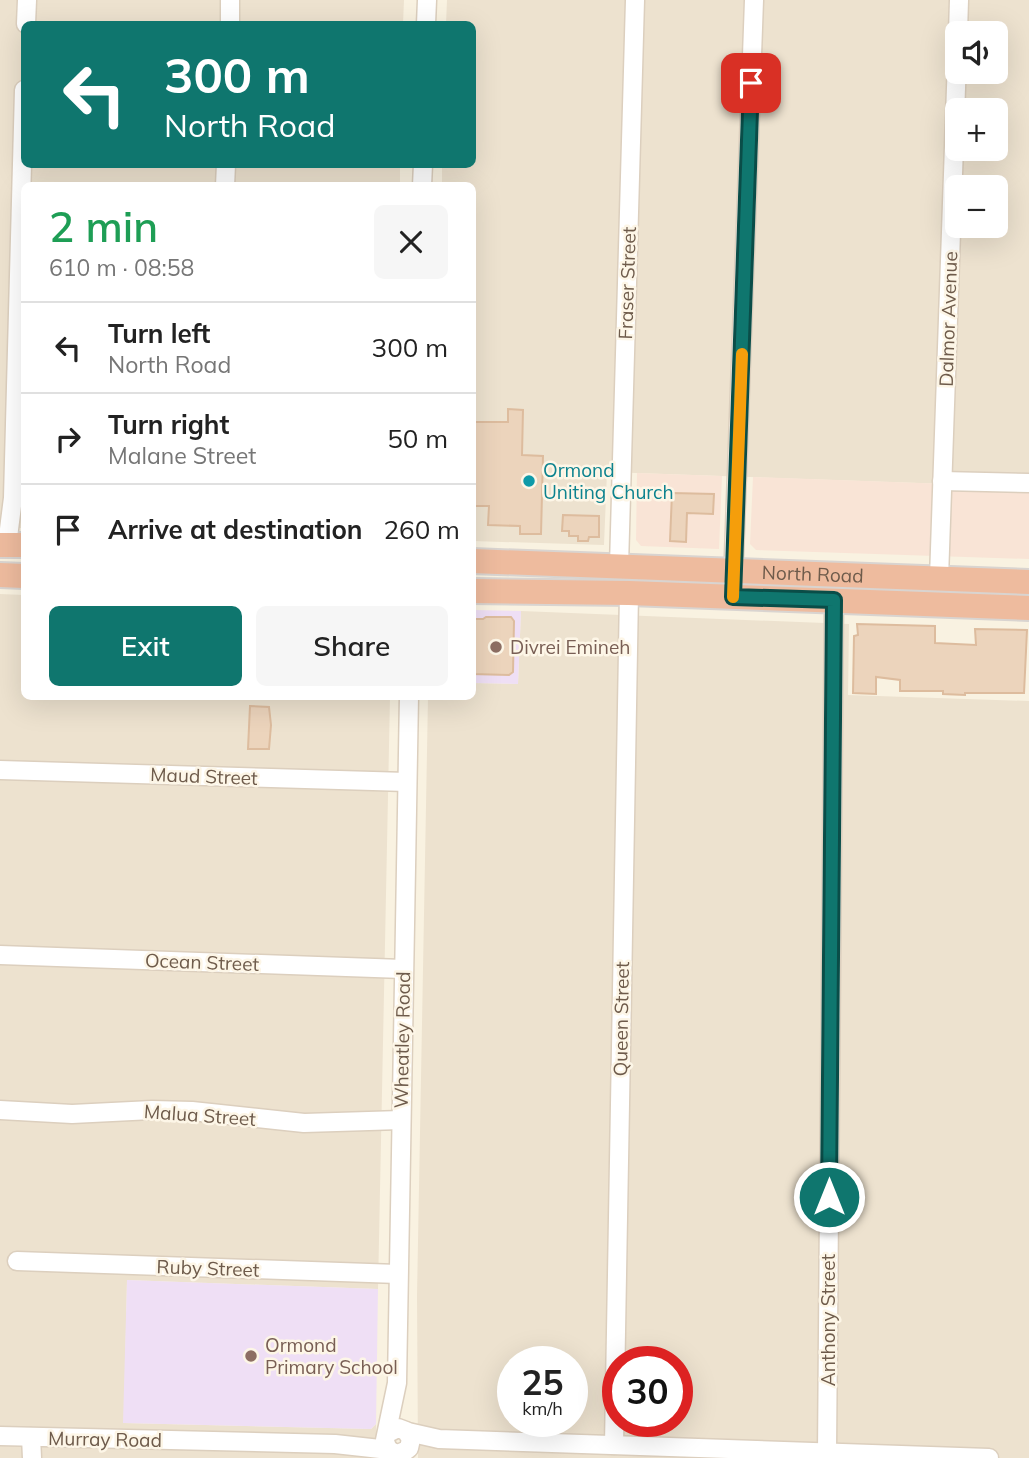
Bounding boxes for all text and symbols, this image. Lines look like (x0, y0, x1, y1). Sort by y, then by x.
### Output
map controls (945, 21, 1008, 238)
button: sound (945, 21, 1008, 84)
text: 300 m (164, 44, 310, 105)
icon: left (49, 49, 140, 140)
pin (721, 53, 781, 113)
icon: arrive (732, 64, 770, 102)
button: + (945, 98, 1008, 161)
text: North Road (164, 105, 335, 145)
button: − (945, 175, 1008, 238)
text: 2 min (49, 200, 158, 253)
button: close (374, 205, 448, 279)
street label: Fraser Street (613, 226, 641, 340)
street label: Dalmor Avenue (934, 251, 962, 387)
text: 610 m · 08:58 (49, 253, 194, 282)
text: Turn left (108, 317, 210, 350)
icon: left (49, 329, 87, 367)
text: 300 m (372, 331, 448, 364)
text: North Road (108, 350, 231, 379)
text: Turn right (108, 408, 229, 441)
icon: right (49, 420, 87, 458)
text: 50 m (387, 422, 448, 455)
text: Malane Street (108, 441, 256, 470)
place label: Ormond Uniting Church (543, 458, 674, 504)
marker: Ormond Uniting Church (521, 473, 537, 489)
icon: arrive (49, 511, 87, 549)
text: Arrive at destination (108, 513, 363, 546)
text: 260 m (384, 513, 460, 546)
street label: North Road (761, 560, 864, 588)
button: Exit (49, 606, 242, 686)
button: Share (256, 606, 448, 686)
place label: Divrei Emineh (510, 635, 630, 659)
marker: Divrei Emineh (488, 639, 504, 655)
street label: Maud Street (150, 762, 259, 790)
street label: Ocean Street (144, 948, 260, 976)
street label: Queen Street (608, 961, 634, 1077)
street label: Wheatley Road (389, 971, 415, 1109)
street label: Malua Street (143, 1099, 257, 1131)
position arrow (792, 1160, 866, 1234)
street label: Anthony Street (816, 1253, 840, 1386)
street label: Ruby Street (156, 1254, 260, 1282)
place label: Ormond Primary School (265, 1333, 398, 1379)
speed limit sign: 30 (602, 1346, 693, 1437)
marker: Ormond Primary School (243, 1348, 259, 1364)
text: 25 (521, 1360, 564, 1404)
text: km/h (522, 1397, 563, 1420)
street label: Murray Road (48, 1426, 162, 1452)

